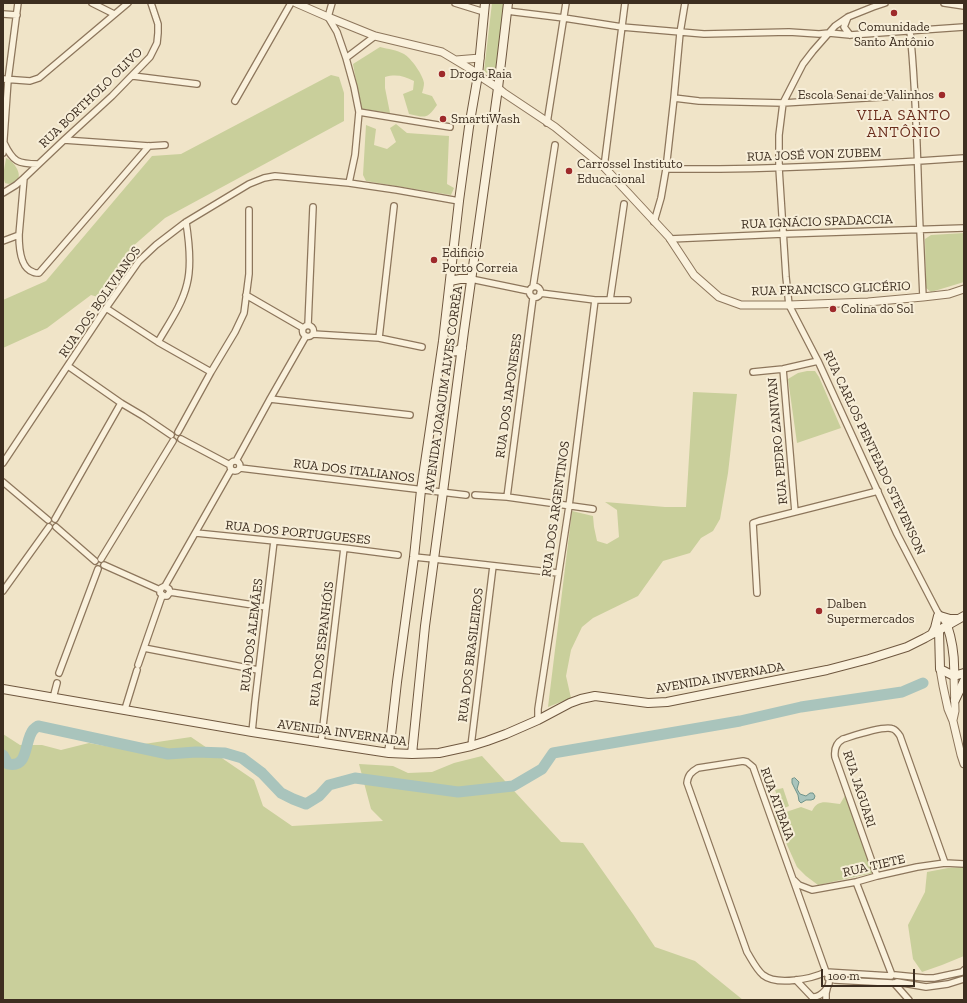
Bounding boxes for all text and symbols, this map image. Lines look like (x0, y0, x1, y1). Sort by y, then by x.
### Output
marker: Comunidade Santo Antônio (889, 8, 899, 18)
place label: Comunidade Santo Antônio (854, 19, 934, 50)
street label: RUA BORTHOLO OLIVO (36, 45, 146, 151)
place label: Droga Raia (450, 66, 512, 82)
marker: Droga Raia (437, 69, 447, 79)
place label: Escola Senai de Valinhos (798, 87, 934, 103)
marker: Escola Senai de Valinhos (937, 90, 947, 100)
district label: VILA SANTO ANTÔNIO (857, 107, 951, 142)
place label: SmartiWash (451, 111, 520, 127)
marker: SmartiWash (438, 114, 448, 124)
street label: RUA JOSÉ VON ZUBEM (747, 145, 881, 165)
place label: Carrossel Instituto Educacional (577, 156, 683, 187)
marker: Carrossel Instituto Educacional (564, 166, 574, 176)
street label: RUA IGNÁCIO SPADACCIA (741, 212, 893, 232)
street label: RUA DOS BOLIVIANOS (56, 244, 144, 360)
place label: Edificio Porto Correia (442, 245, 518, 276)
marker: Edificio Porto Correia (429, 255, 439, 265)
street label: RUA FRANCISCO GLICÉRIO (751, 278, 911, 300)
street label: AVENIDA JOAQUIM ALVES CORRÊA (422, 285, 466, 493)
place label: Colina do Sol (841, 301, 914, 317)
marker: Colina do Sol (828, 304, 838, 314)
street label: RUA DOS JAPONESES (493, 333, 525, 459)
street label: RUA CARLOS PENTEADO STEVENSON (820, 348, 928, 558)
street label: RUA PEDRO ZANIVAN (765, 377, 791, 505)
street label: RUA DOS ARGENTINOS (539, 440, 573, 578)
street label: RUA DOS ITALIANOS (293, 456, 415, 486)
street label: RUA DOS PORTUGUESES (225, 518, 371, 548)
street label: RUA DOS ALEMÃES (237, 577, 267, 693)
street label: RUA DOS ESPANHÓIS (307, 581, 337, 707)
street label: RUA DOS BRASILEIROS (455, 587, 487, 723)
place label: Dalben Supermercados (827, 596, 915, 627)
marker: Dalben Supermercados (814, 606, 824, 616)
street label: AVENIDA INVERNADA (654, 659, 786, 697)
street label: AVENIDA INVERNADA (276, 716, 408, 750)
street label: RUA JAGUARI (839, 749, 879, 829)
street label: RUA ATIBAIA (757, 765, 797, 843)
street label: RUA TIETE (841, 851, 907, 881)
scale bar (823, 961, 917, 987)
text: 100 m (828, 969, 860, 983)

